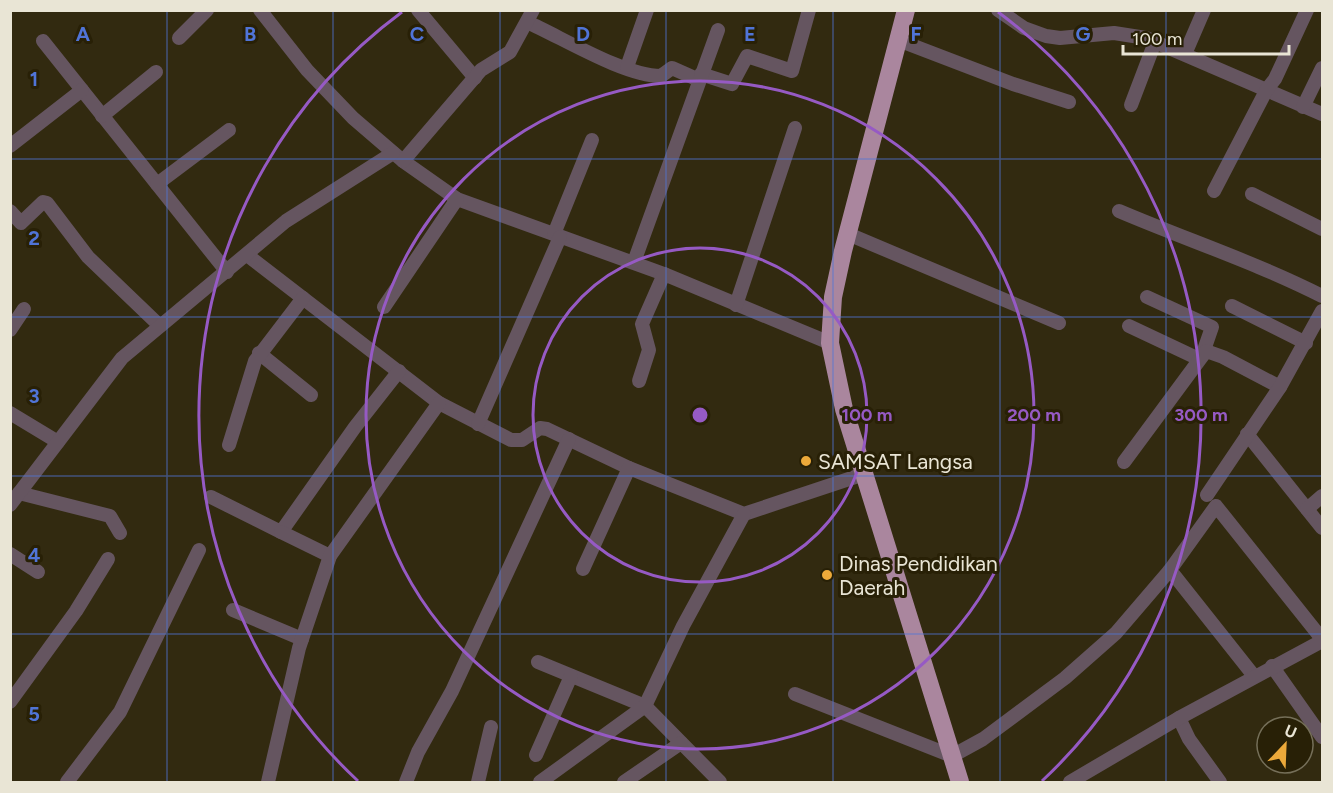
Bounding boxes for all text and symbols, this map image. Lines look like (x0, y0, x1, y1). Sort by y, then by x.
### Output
scale bar (1123, 18, 1290, 56)
text: A (76, 22, 91, 46)
text: B (244, 22, 256, 46)
text: C (410, 22, 424, 46)
text: D (576, 22, 590, 46)
text: E (744, 22, 756, 46)
text: F (910, 22, 922, 46)
text: G (1076, 22, 1091, 46)
text: 100 m (1132, 28, 1182, 50)
text: 1 (30, 67, 38, 91)
text: 2 (28, 226, 40, 250)
text: 3 (28, 384, 40, 408)
text: 100 m (842, 404, 892, 426)
text: 200 m (1007, 404, 1061, 426)
text: 300 m (1174, 404, 1228, 426)
centre of rings (690, 405, 710, 425)
place label: SAMSAT Langsa (818, 449, 973, 474)
marker: SAMSAT Langsa (799, 454, 813, 468)
text: 4 (28, 543, 41, 567)
place label: Dinas Pendidikan Daerah (839, 551, 998, 600)
marker: Dinas Pendidikan Daerah (820, 568, 834, 582)
text: 5 (28, 702, 40, 726)
north arrow (1255, 715, 1315, 775)
text: U (1282, 721, 1300, 743)

